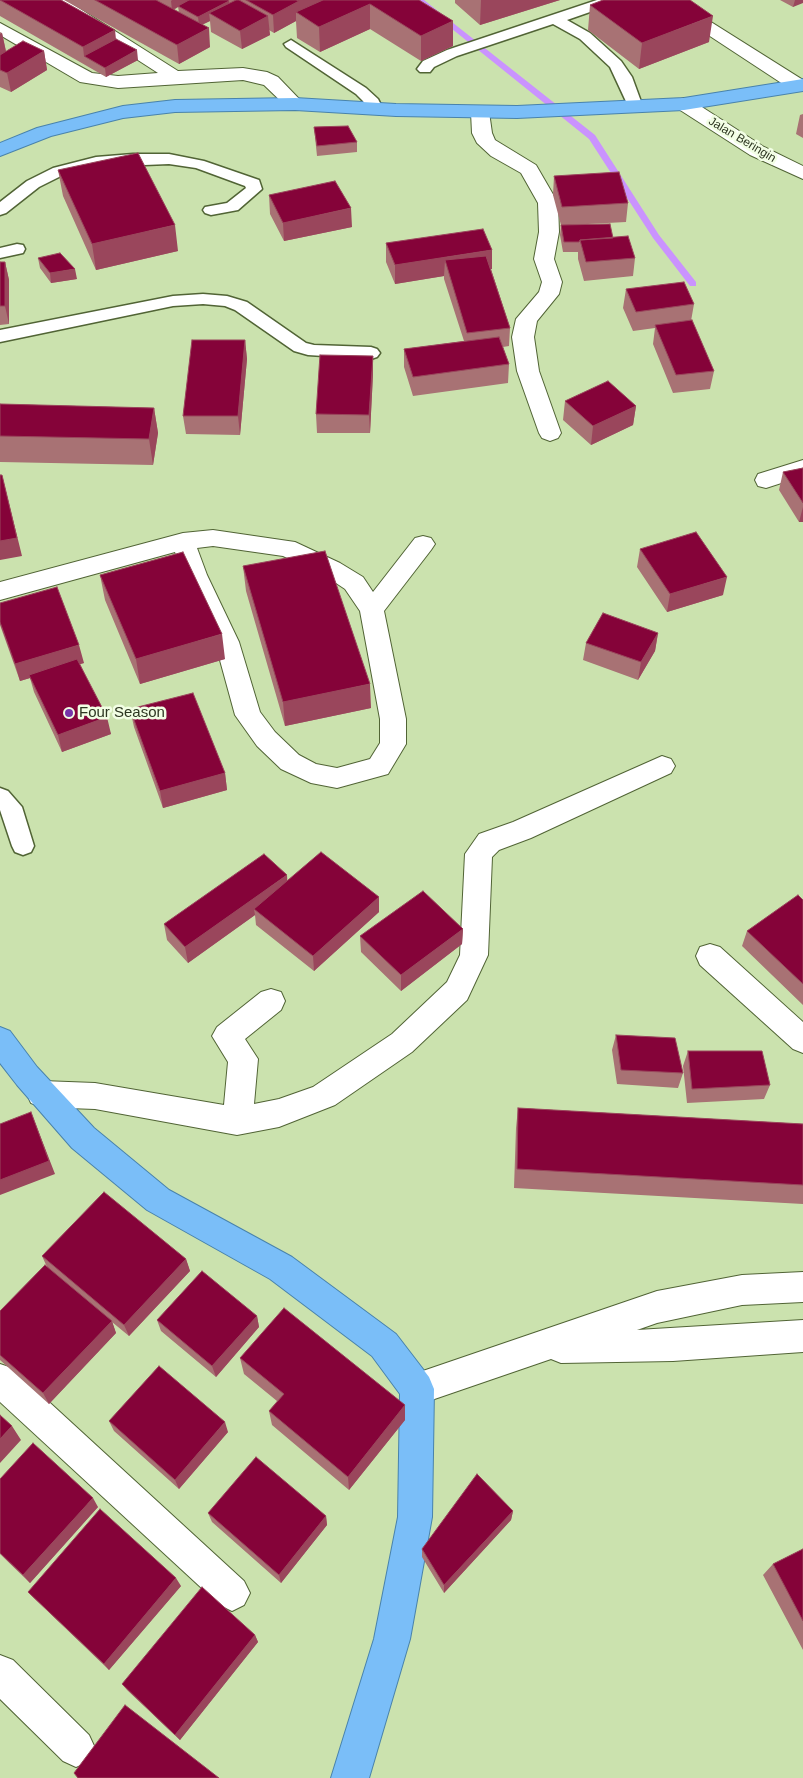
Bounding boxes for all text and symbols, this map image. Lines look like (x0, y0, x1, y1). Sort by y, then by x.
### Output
street label: Jalan Beringin (706, 114, 778, 166)
place label: Four Season (79, 704, 165, 722)
marker: Four Season (63, 707, 75, 719)

